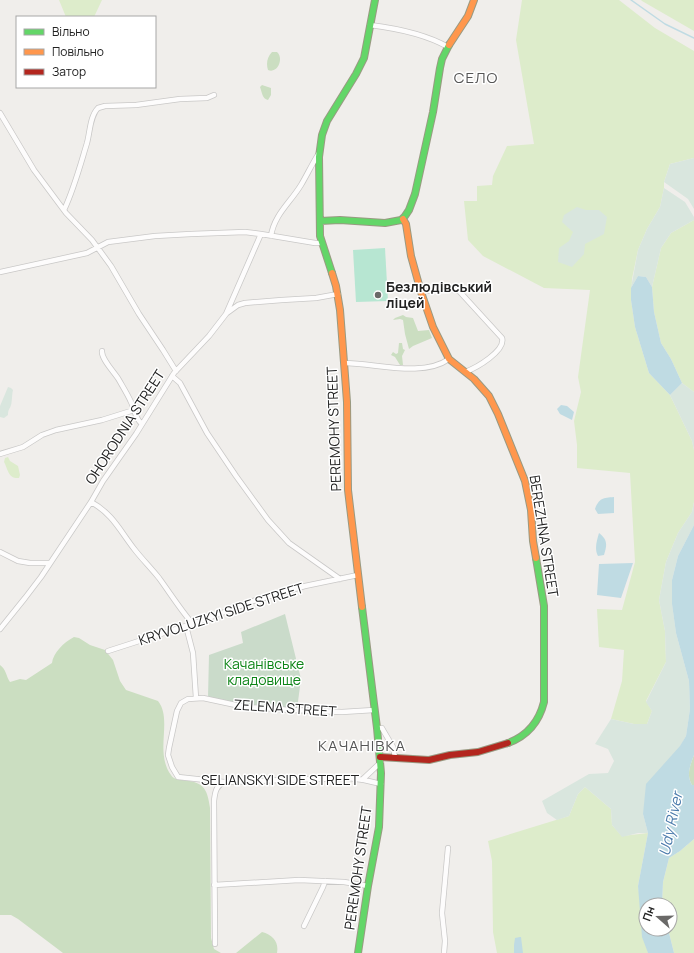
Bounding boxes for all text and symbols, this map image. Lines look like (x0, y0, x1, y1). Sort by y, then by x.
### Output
legend (16, 16, 156, 88)
text: Вільно (52, 23, 90, 40)
text: Повільно (52, 43, 104, 60)
text: Затор (52, 63, 86, 80)
district label: СЕЛО (454, 67, 498, 88)
place label: Безлюдівський ліцей (386, 277, 492, 312)
marker: Безлюдівський ліцей (373, 290, 383, 300)
street label: OHORODNIA STREET (80, 365, 169, 488)
street label: PEREMOHY STREET (322, 366, 345, 492)
street label: BEREZHNA STREET (525, 474, 564, 599)
street label: KRYVOLUZKYI SIDE STREET (136, 578, 307, 649)
park label: Качанівське кладовище (224, 654, 304, 689)
street label: ZELENA STREET (233, 694, 338, 721)
district label: КАЧАНІВКА (318, 735, 406, 756)
street label: SELIANSKYI SIDE STREET (201, 770, 360, 789)
water label: Udy River (654, 787, 688, 858)
street label: PEREMOHY STREET (339, 804, 376, 931)
north arrow (638, 897, 678, 937)
text: Пн (639, 904, 658, 923)

